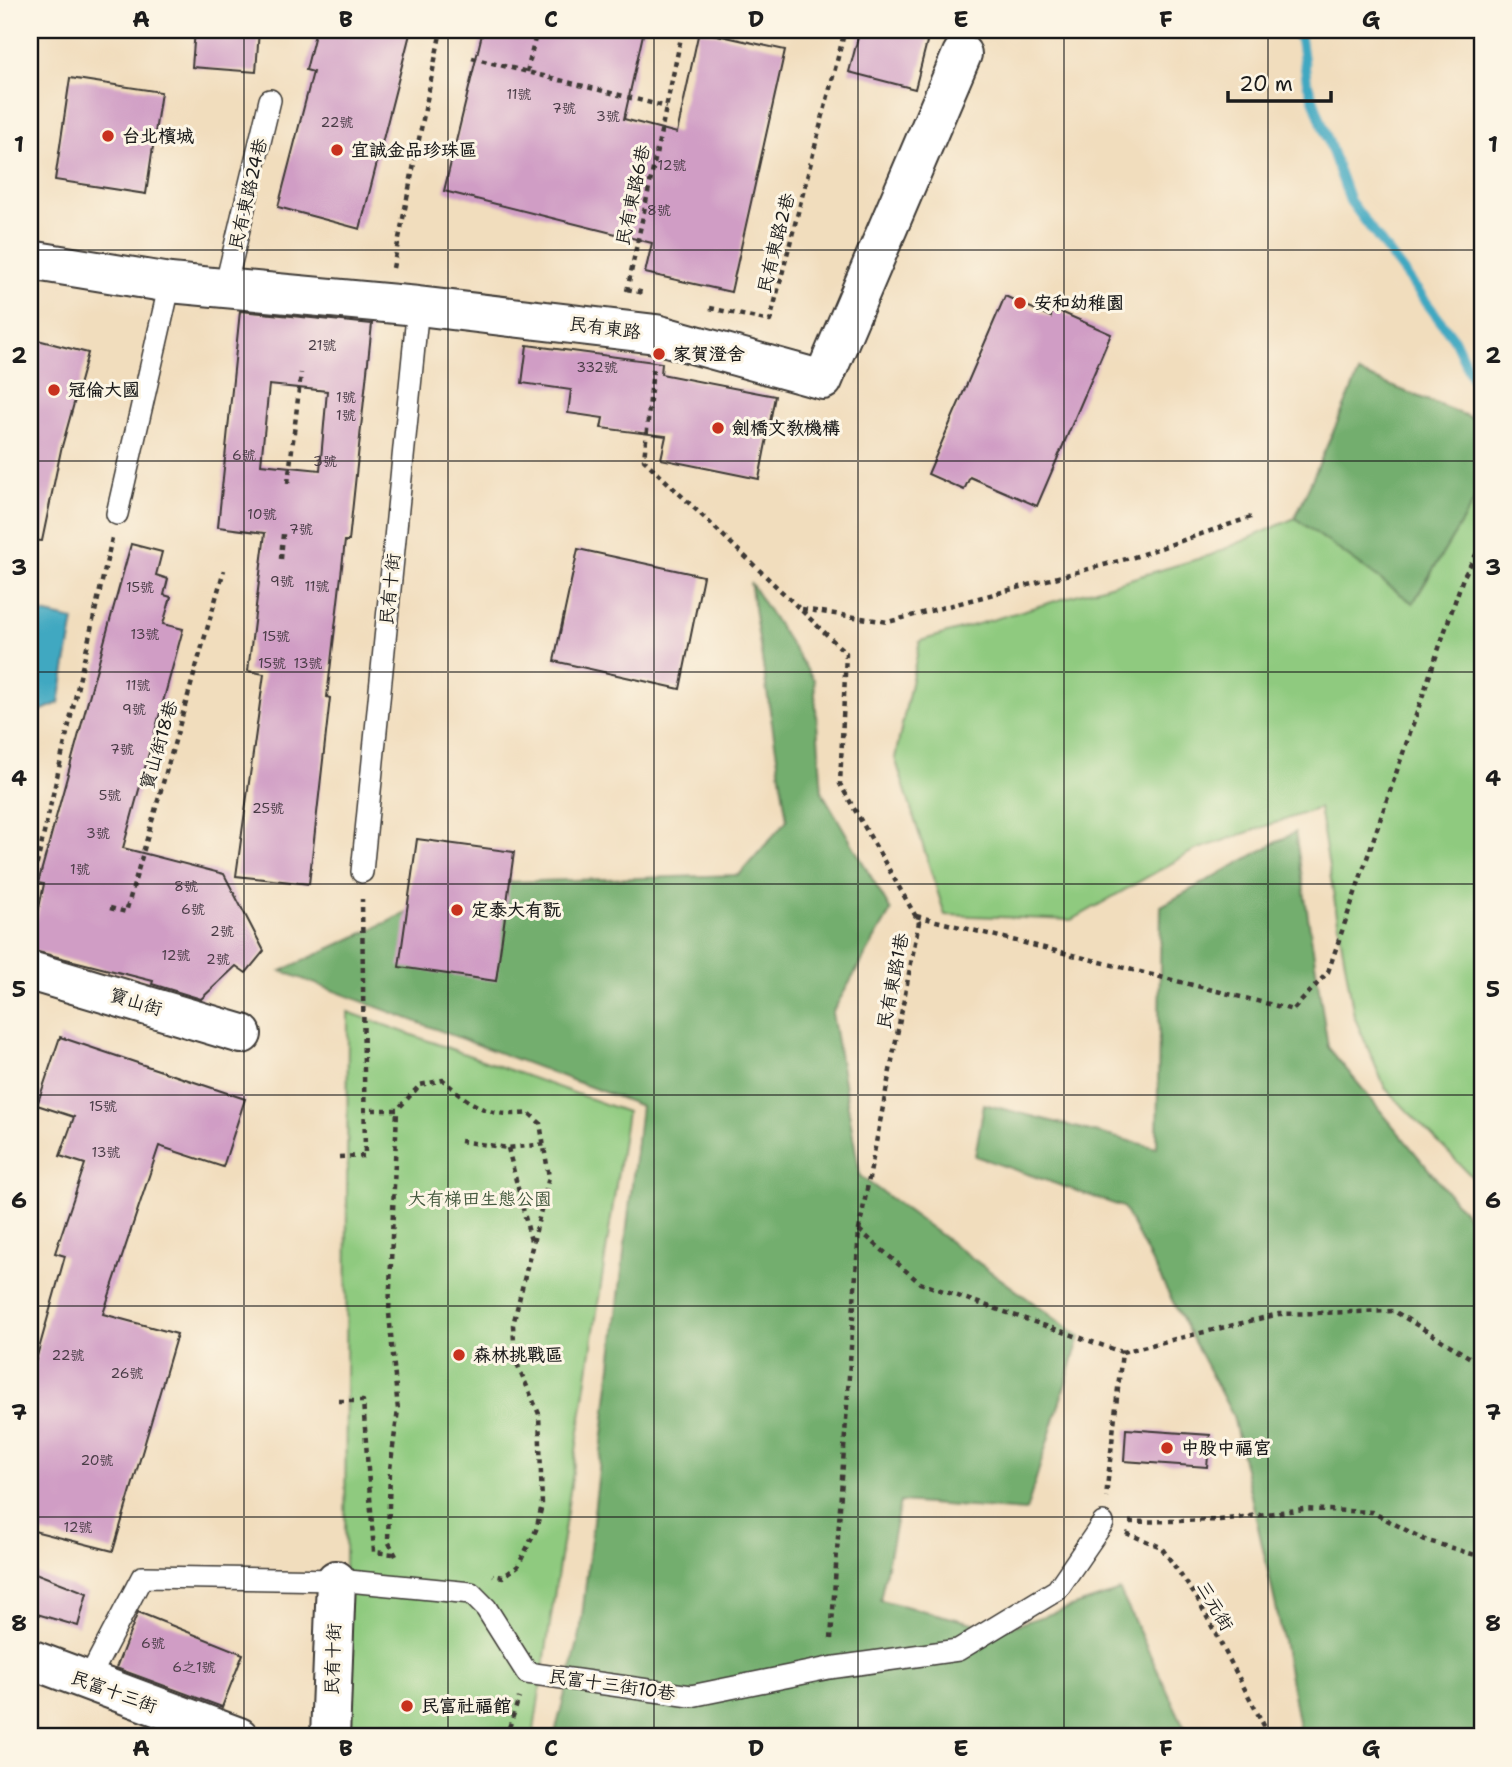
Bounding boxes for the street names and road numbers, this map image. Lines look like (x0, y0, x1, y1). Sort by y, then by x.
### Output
street label: 民有東路24巷 (223, 136, 273, 252)
street label: 民有東路6巷 (611, 142, 655, 248)
street label: 民有東路2巷 (752, 190, 800, 296)
street label: 民有東路 (568, 312, 642, 344)
street label: 民有十街 (374, 552, 406, 626)
street label: 寶山街18巷 (135, 698, 183, 792)
street label: 民有東路1巷 (872, 931, 914, 1031)
street label: 寶山街 (107, 983, 165, 1021)
street label: 三元街 (1191, 1577, 1239, 1635)
street label: 民有十街 (320, 1623, 346, 1695)
street label: 民富十三街10巷 (547, 1664, 677, 1706)
street label: 民富十三街 (68, 1665, 160, 1719)

